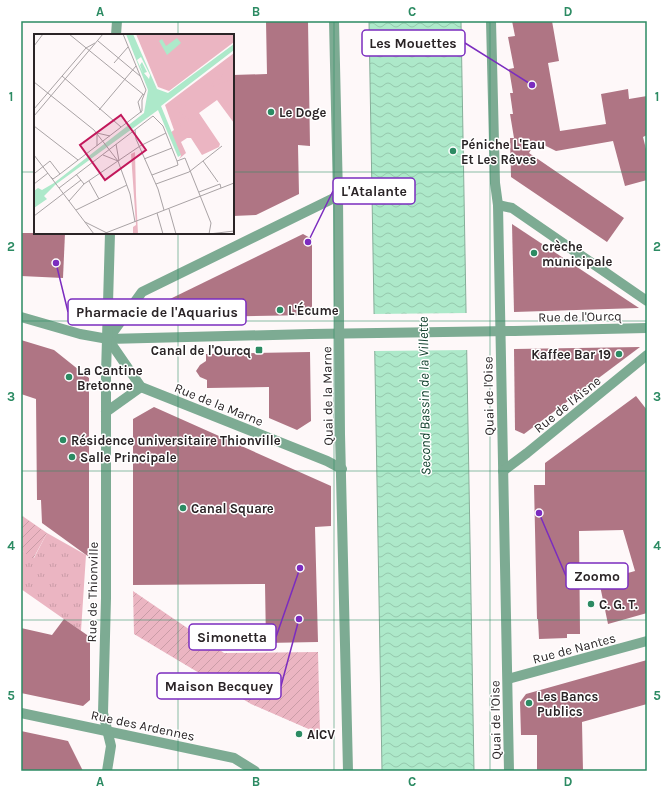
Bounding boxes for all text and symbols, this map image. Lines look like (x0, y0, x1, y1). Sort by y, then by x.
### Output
text: A (96, 4, 104, 19)
text: B (252, 4, 260, 19)
text: C (408, 4, 416, 19)
text: D (564, 4, 573, 19)
callout: Les Mouettes (362, 30, 465, 56)
inset map (34, 34, 234, 234)
text: Les Mouettes (369, 35, 457, 52)
text: 1 (9, 89, 13, 104)
text: 1 (655, 89, 659, 104)
place label: Le Doge (279, 105, 326, 120)
marker: Le Doge (266, 107, 276, 117)
place label: Péniche L'Eau Et Les Rêves (461, 137, 545, 167)
marker: Péniche L'Eau Et Les Rêves (448, 146, 458, 156)
callout: L'Atalante (333, 178, 415, 204)
text: L'Atalante (341, 183, 407, 200)
text: 2 (7, 239, 15, 254)
place label: crèche municipale (542, 239, 612, 269)
text: 2 (653, 239, 661, 254)
marker: crèche municipale (529, 248, 539, 258)
callout: Pharmacie de l'Aquarius (68, 299, 246, 325)
place label: L'Écume (288, 301, 339, 318)
text: Pharmacie de l'Aquarius (76, 304, 238, 321)
marker: L'Écume (275, 305, 285, 315)
street label: Rue de l'Ourcq (538, 308, 622, 326)
water label: Second Bassin de la Villette (415, 316, 434, 476)
place label: Canal de l'Ourcq (151, 343, 251, 359)
marker: Canal de l'Ourcq (254, 345, 264, 355)
street label: Quai de la Marne (319, 346, 336, 446)
place label: Kaffee Bar 19 (531, 347, 611, 362)
marker: Kaffee Bar 19 (614, 349, 624, 359)
street label: Quai de l'Oise (480, 356, 497, 436)
place label: La Cantine Bretonne (77, 363, 143, 393)
marker: La Cantine Bretonne (64, 372, 74, 382)
street label: Rue de l'Aisne (531, 373, 604, 436)
street label: Rue de la Marne (172, 380, 266, 429)
text: 3 (7, 389, 15, 404)
text: 3 (653, 389, 661, 404)
place label: Résidence universitaire Thionville (71, 433, 281, 448)
marker: Résidence universitaire Thionville (58, 435, 68, 445)
place label: Salle Principale (80, 450, 177, 465)
marker: Salle Principale (67, 452, 77, 462)
place label: Canal Square (191, 501, 274, 517)
marker: Canal Square (178, 503, 188, 513)
text: 4 (7, 538, 15, 553)
text: 4 (653, 538, 661, 553)
street label: Rue de Thionville (84, 541, 101, 642)
callout: Zoomo (566, 563, 628, 589)
text: Zoomo (574, 568, 620, 585)
place label: C. G. T. (599, 597, 638, 612)
marker: C. G. T. (586, 599, 596, 609)
callout: Simonetta (189, 624, 276, 650)
text: Simonetta (197, 629, 267, 646)
street label: Rue de Nantes (531, 630, 617, 667)
callout: Maison Becquey (157, 673, 281, 699)
text: Maison Becquey (165, 678, 273, 695)
street label: Quai de l'Oise (487, 680, 504, 760)
text: 5 (7, 688, 15, 703)
text: 5 (653, 688, 661, 703)
place label: Les Bancs Publics (537, 689, 598, 719)
marker: Les Bancs Publics (524, 698, 534, 708)
street label: Rue des Ardennes (90, 707, 196, 744)
place label: AICV (307, 727, 335, 742)
marker: AICV (294, 729, 304, 739)
text: A (96, 774, 104, 789)
text: B (252, 774, 260, 789)
text: C (408, 774, 416, 789)
text: D (564, 774, 573, 789)

